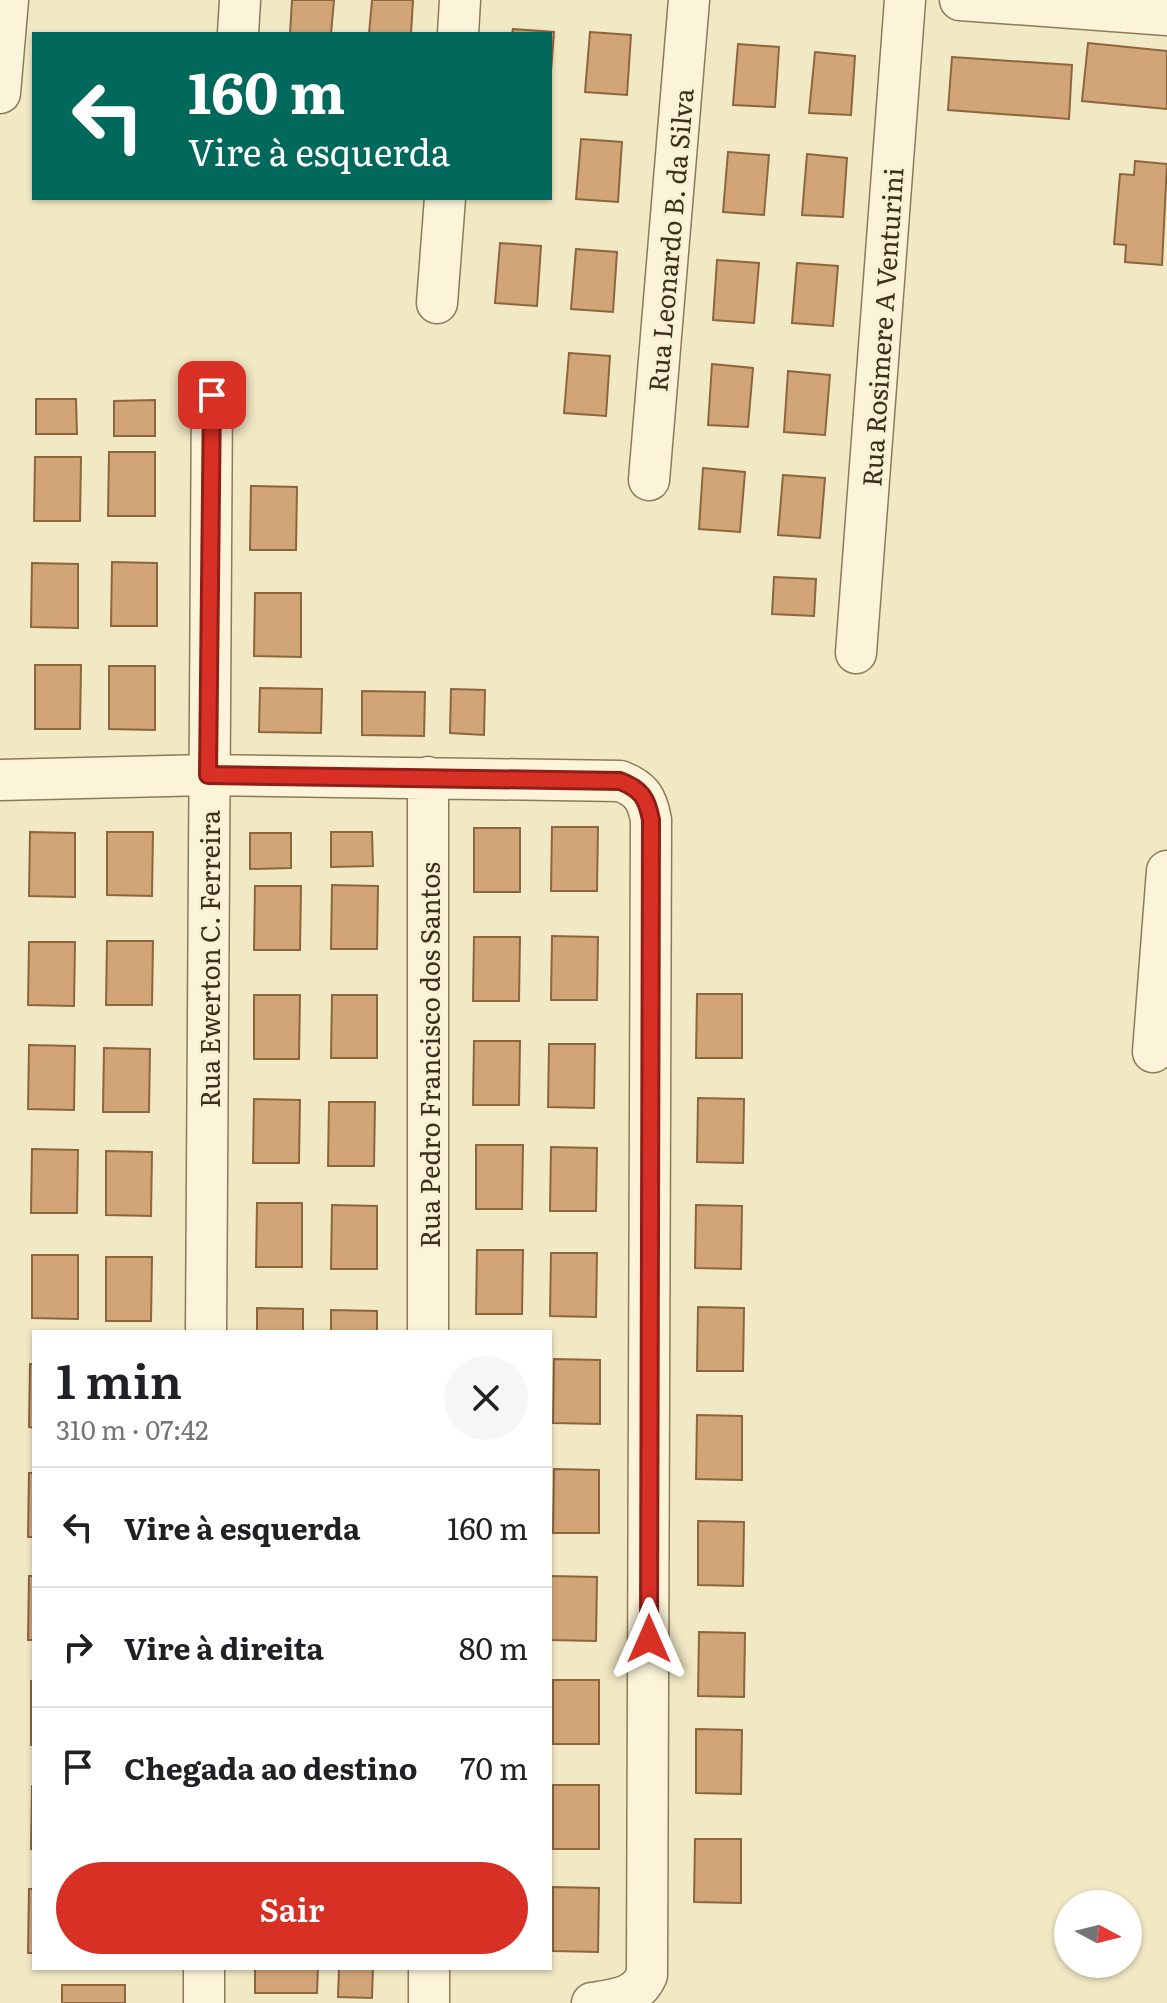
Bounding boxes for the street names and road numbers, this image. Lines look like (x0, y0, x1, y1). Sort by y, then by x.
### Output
street label: Rua Leonardo B. da Silva (636, 87, 702, 393)
street label: Rua Rosimere A Venturini (850, 166, 912, 488)
street label: Rua Ewerton C. Ferreira (189, 810, 228, 1108)
street label: Rua Pedro Francisco dos Santos (409, 862, 448, 1248)

